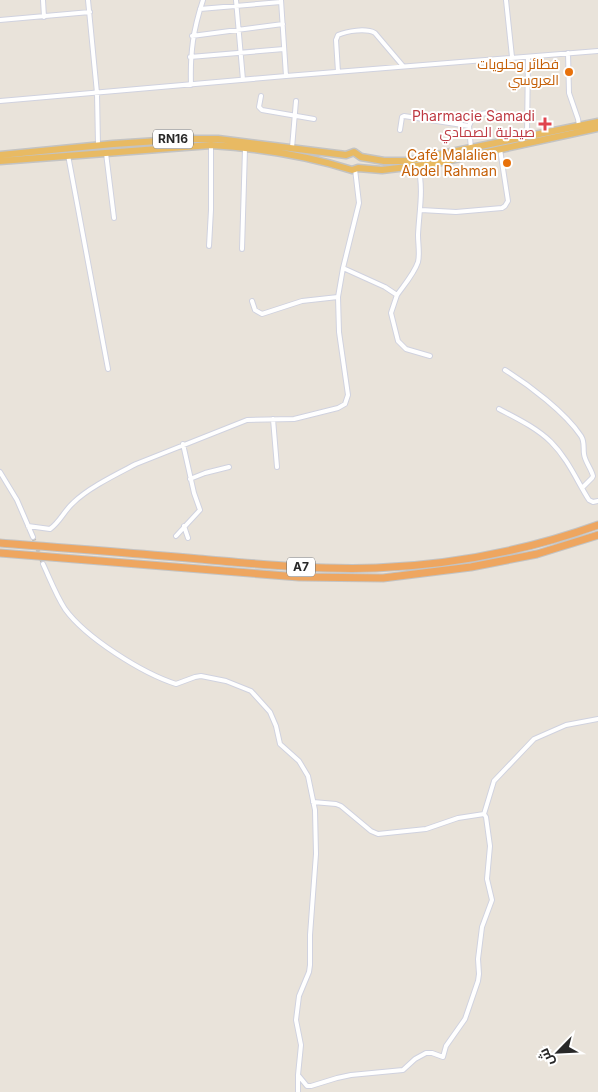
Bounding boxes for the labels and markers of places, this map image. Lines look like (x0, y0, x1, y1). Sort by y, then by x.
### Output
place label: فطائر وحلويات العروسي (477, 55, 559, 91)
marker: فطائر وحلويات العروسي (563, 66, 575, 78)
place label: Pharmacie Samadi صيدلية الصمادي (412, 107, 535, 144)
marker: Pharmacie Samadi صيدلية الصمادي (539, 118, 551, 130)
place label: Café Malalien Abdel Rahman (401, 146, 497, 179)
marker: Café Malalien Abdel Rahman (501, 157, 513, 169)

